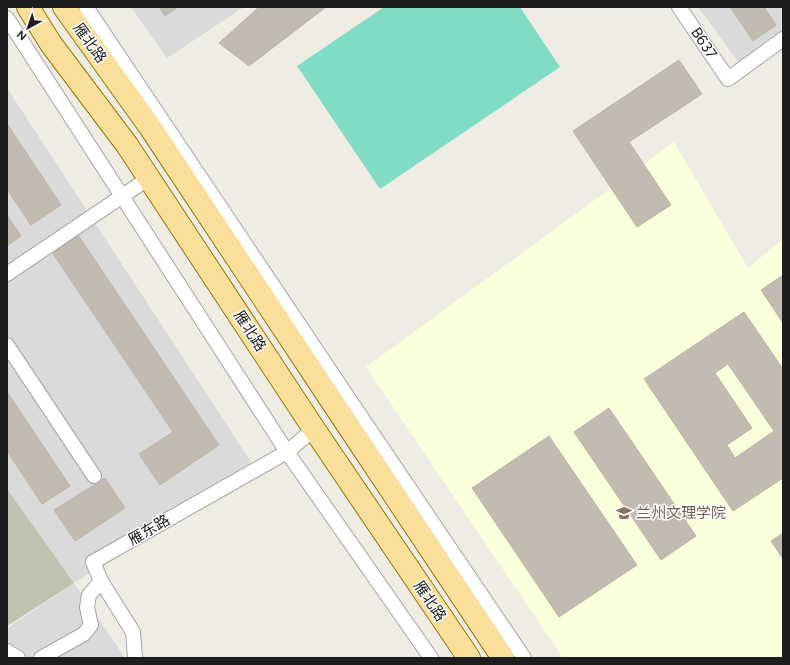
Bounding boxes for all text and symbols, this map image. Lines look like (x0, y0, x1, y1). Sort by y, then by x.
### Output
north arrow (8, 8, 48, 48)
street label: 雁北路 (69, 20, 111, 66)
street label: B637 (687, 24, 721, 62)
text: N (14, 28, 29, 43)
street label: 雁北路 (230, 307, 270, 355)
school or university icon: 兰州文理学院 (615, 504, 633, 522)
place label: 兰州文理学院 (636, 504, 726, 522)
street label: 雁东路 (125, 511, 173, 549)
street label: 雁北路 (410, 577, 450, 625)

